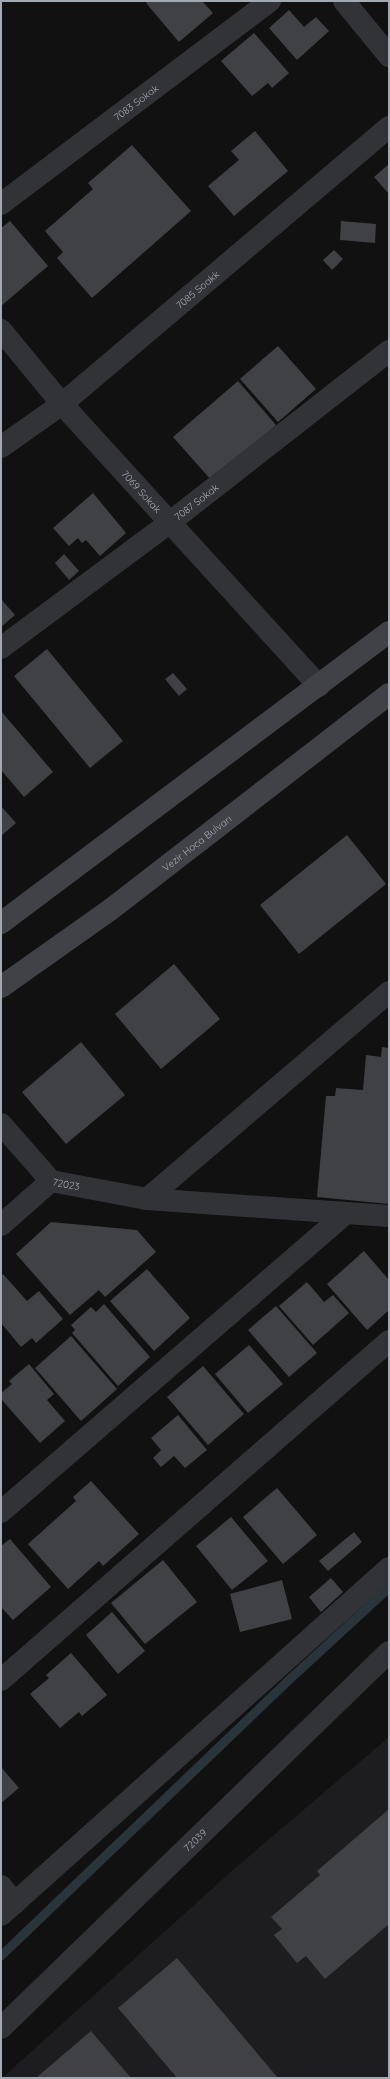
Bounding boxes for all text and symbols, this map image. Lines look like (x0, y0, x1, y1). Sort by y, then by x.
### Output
street label: 7083 Sokak (111, 81, 161, 124)
street label: 7085 Soakk (173, 268, 222, 312)
street label: 7069 Sokak (118, 468, 164, 516)
street label: 7087 Sokak (172, 481, 221, 523)
street label: Vezir Hoca Bulvarı (160, 812, 234, 874)
street label: 72023 (51, 1175, 81, 1193)
street label: 72039 (181, 1826, 210, 1855)

